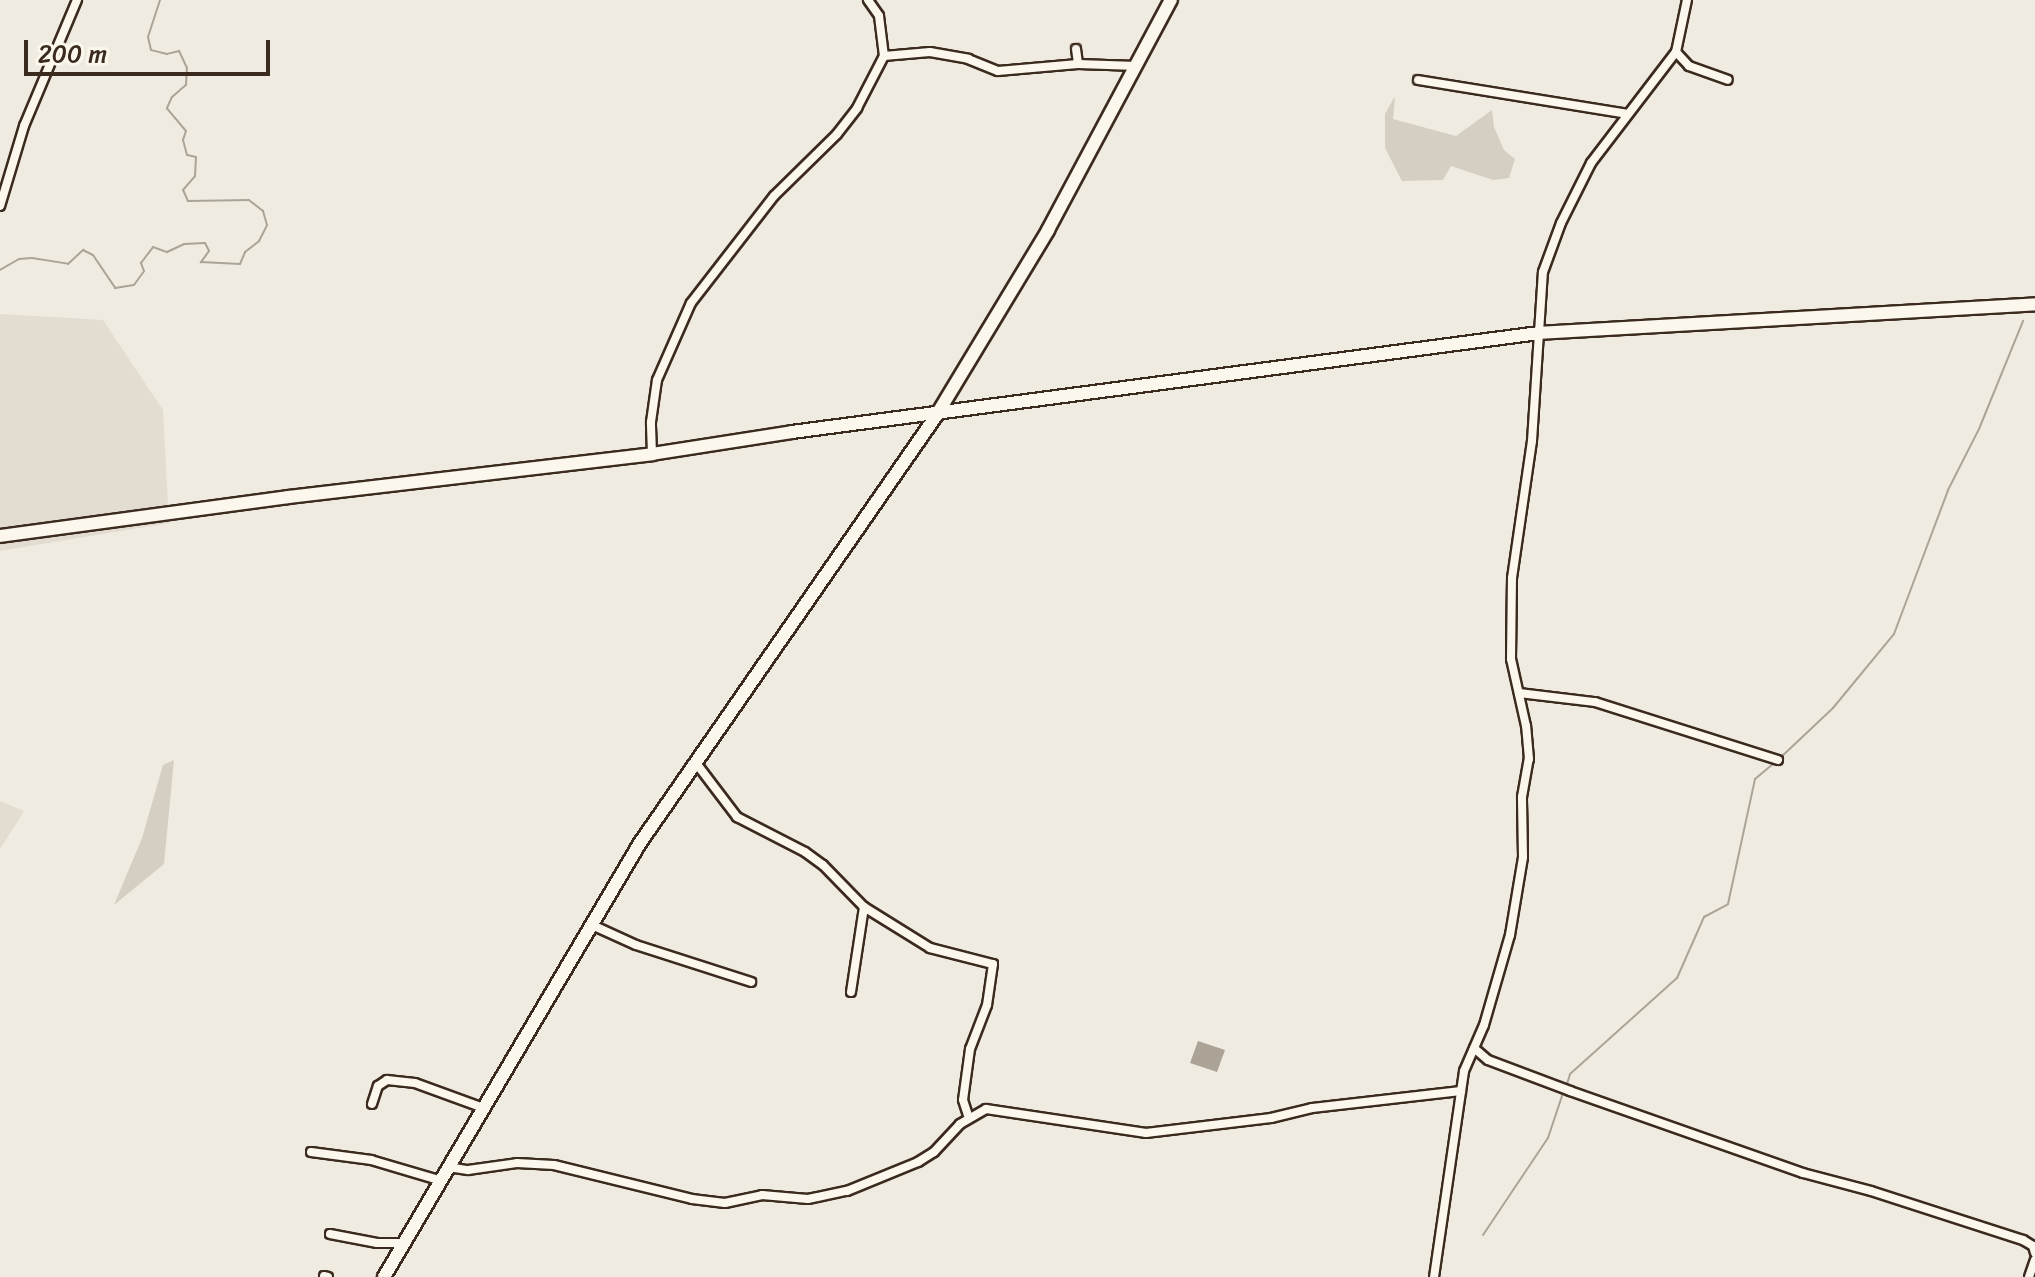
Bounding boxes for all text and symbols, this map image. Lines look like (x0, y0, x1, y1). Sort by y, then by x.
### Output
scale bar (28, 24, 274, 74)
text: 200 m (38, 33, 107, 75)

